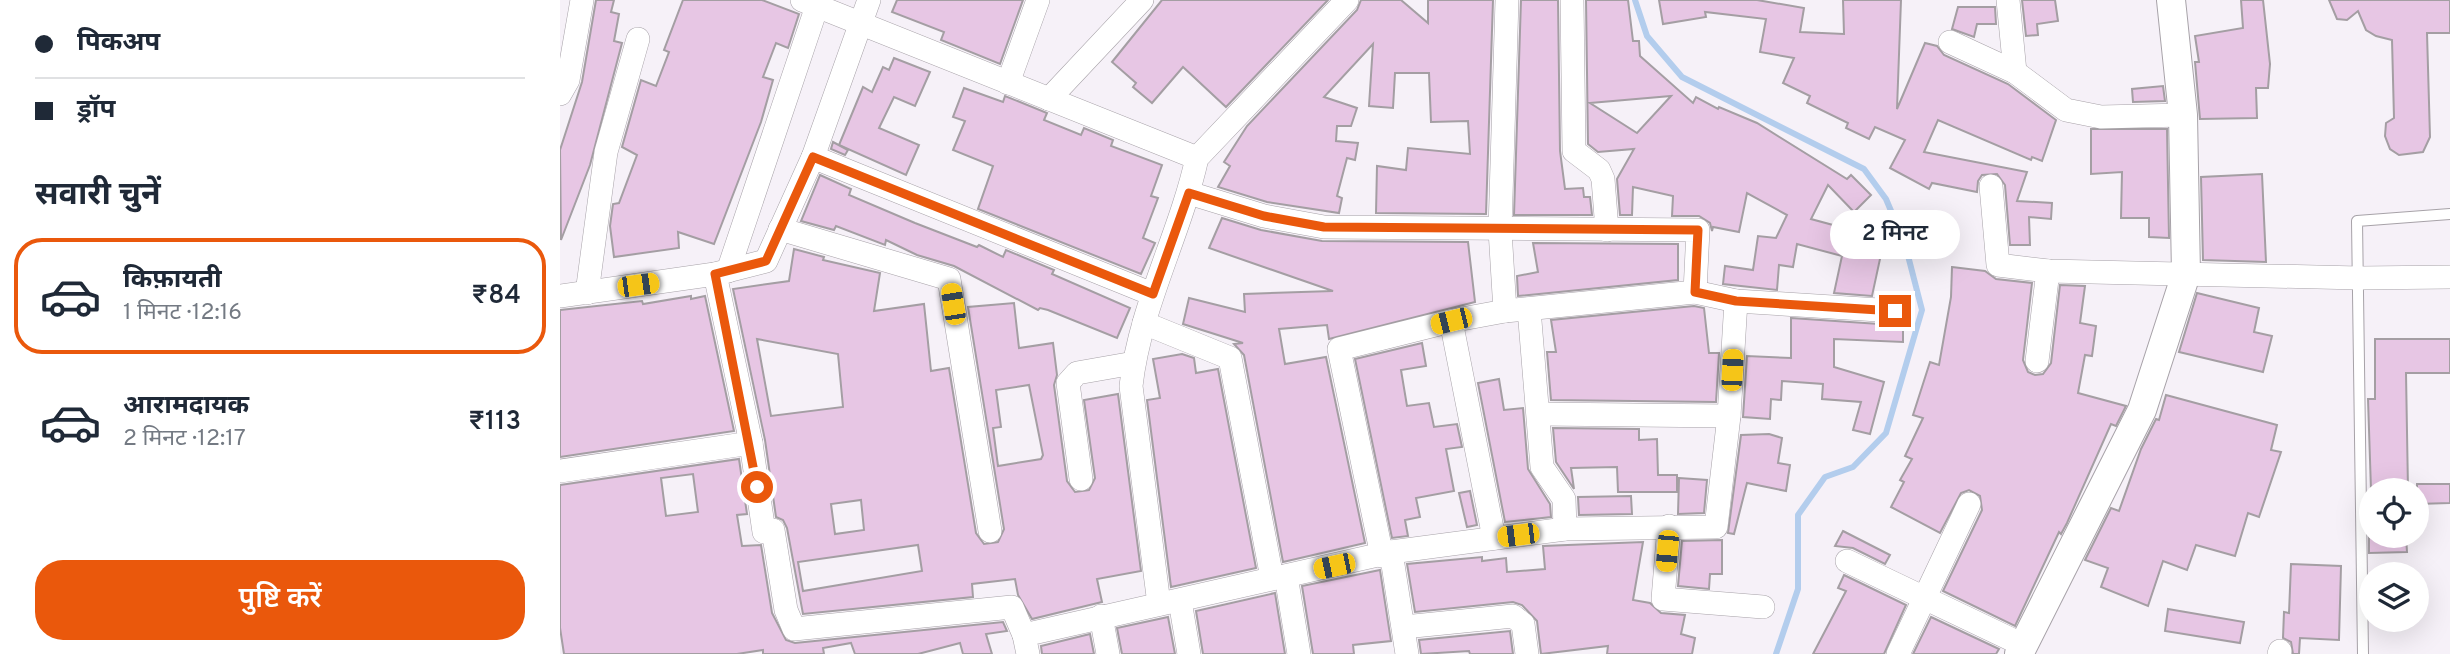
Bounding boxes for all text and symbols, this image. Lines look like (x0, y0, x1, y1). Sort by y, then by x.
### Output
text: पिकअप (77, 27, 160, 60)
text: ड्रॉप (77, 94, 115, 127)
text: सवारी चुनें (35, 176, 161, 216)
callout: 2 मिनट (1830, 210, 1960, 258)
text: 2 मिनट (1862, 220, 1928, 249)
text: किफ़ायती (123, 264, 222, 297)
icon: car (39, 265, 102, 328)
car (616, 272, 661, 298)
text: ₹84 (471, 280, 521, 313)
car (940, 282, 967, 326)
route end (1879, 295, 1911, 327)
text: 1 मिनट · 12:16 (123, 299, 242, 328)
car (1429, 306, 1474, 336)
car (1721, 348, 1744, 392)
text: आरामदायक (123, 390, 249, 423)
icon: car (39, 391, 102, 454)
text: ₹113 (468, 406, 521, 439)
text: 2 मिनट · 12:17 (123, 425, 246, 454)
route start (741, 471, 773, 503)
map controls (2359, 478, 2429, 632)
button: locate (2359, 478, 2429, 548)
car (1496, 522, 1541, 548)
car (1655, 529, 1680, 573)
car (1312, 551, 1357, 581)
button: पुष्टि करें (35, 560, 525, 640)
button: layers (2359, 562, 2429, 632)

